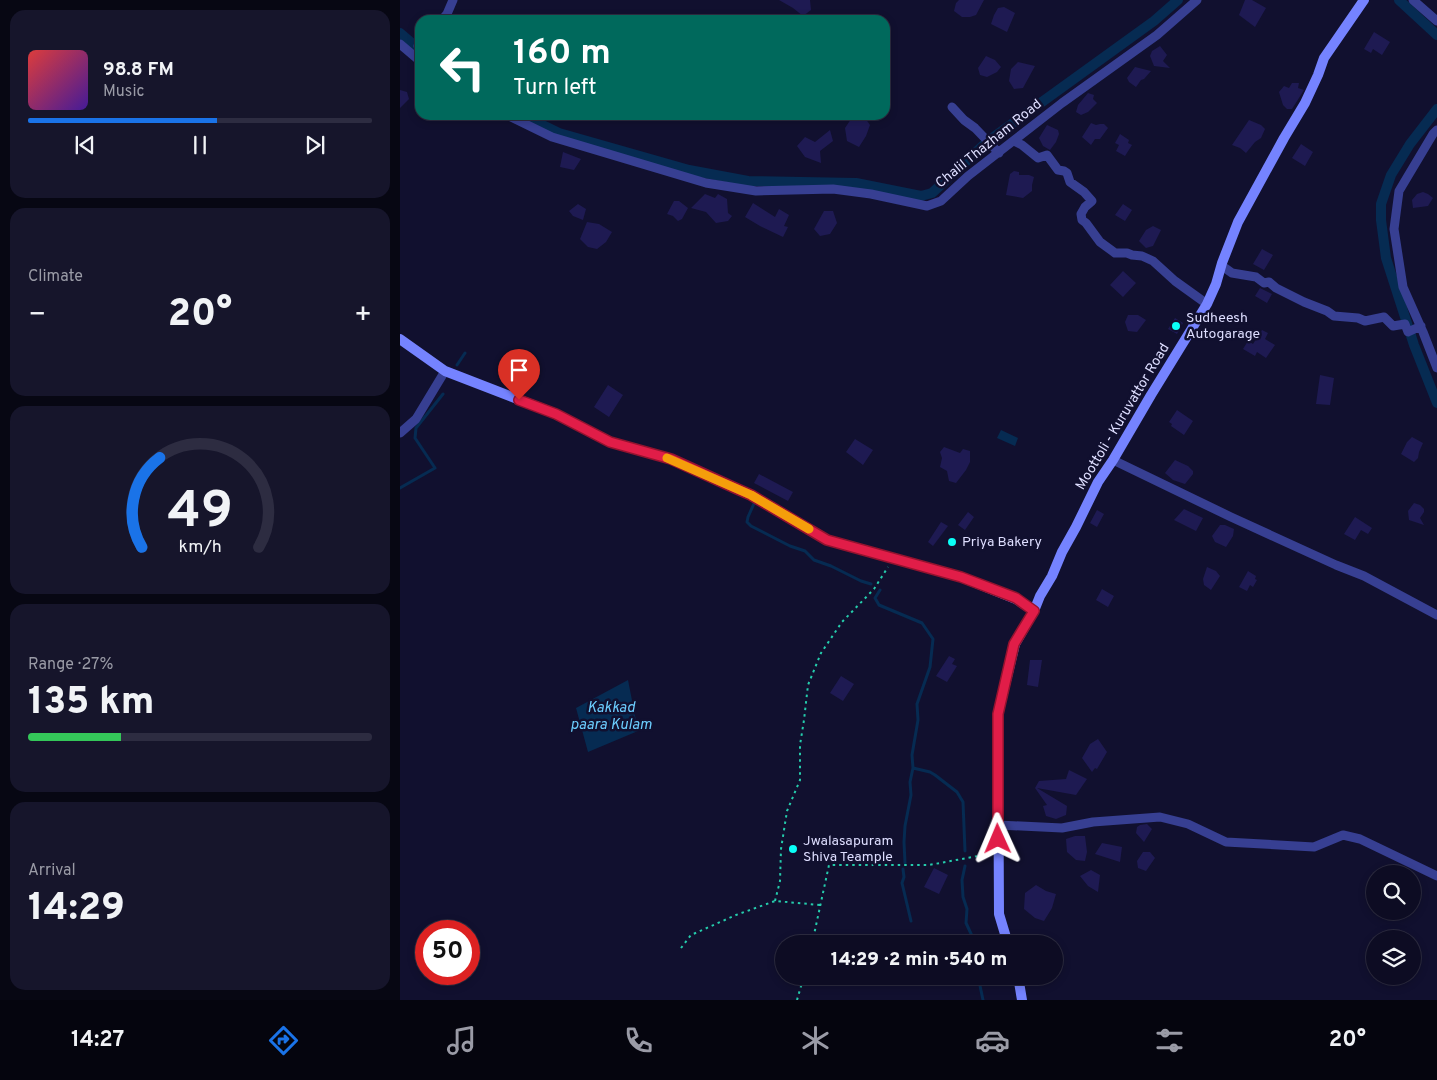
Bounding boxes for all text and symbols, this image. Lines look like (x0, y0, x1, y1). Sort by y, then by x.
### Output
text: 160 m (513, 32, 611, 76)
icon: left (430, 35, 495, 100)
text: 98.8 FM (103, 58, 174, 82)
text: Turn left (513, 75, 596, 102)
text: Music (103, 82, 144, 102)
street label: Chalil Thazham Road (933, 96, 1045, 192)
icon: previous (71, 131, 99, 159)
icon: pause (186, 131, 214, 159)
icon: next (301, 131, 329, 159)
text: Climate (28, 267, 83, 287)
text: 20° (168, 291, 232, 340)
text: − (28, 298, 46, 334)
text: + (354, 298, 372, 334)
place label: Sudheesh Autogarage (1186, 310, 1260, 343)
marker: Sudheesh Autogarage (1170, 320, 1182, 332)
street label: Moottoli - Kuruvattor Road (1072, 341, 1174, 493)
pin (498, 349, 540, 400)
icon: arrive (505, 356, 533, 384)
text: 49 (167, 480, 233, 546)
place label: Priya Bakery (962, 534, 1042, 551)
text: km/h (178, 536, 222, 559)
marker: Priya Bakery (946, 536, 958, 548)
text: Range · 27% (28, 655, 113, 675)
text: 135 km (28, 679, 154, 728)
water label: Kakkad paara Kulam (570, 699, 653, 735)
position arrow (971, 812, 1023, 864)
place label: Jwalasapuram Shiva Teample (803, 833, 893, 866)
marker: Jwalasapuram Shiva Teample (787, 843, 799, 855)
text: Arrival (28, 861, 76, 881)
map controls (1366, 865, 1421, 985)
button: search (1366, 865, 1421, 920)
text: 14:29 (28, 885, 125, 934)
speed limit sign: 50 (415, 920, 480, 985)
button: layers (1366, 930, 1421, 985)
text: 14:29 · 2 min · 540 m (831, 948, 1007, 972)
icon: directions (266, 1023, 301, 1058)
icon: music (444, 1023, 479, 1058)
icon: phone (621, 1023, 656, 1058)
icon: climate (798, 1023, 833, 1058)
icon: car (975, 1023, 1010, 1058)
icon: filters (1152, 1023, 1187, 1058)
text: 14:27 (71, 1027, 124, 1054)
text: 20° (1329, 1027, 1366, 1054)

